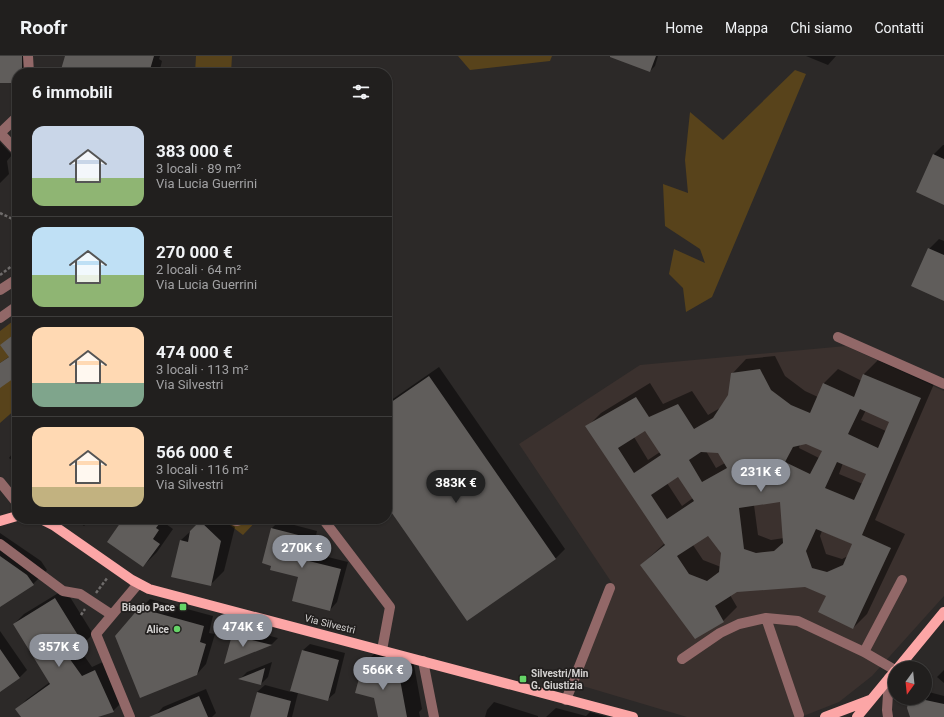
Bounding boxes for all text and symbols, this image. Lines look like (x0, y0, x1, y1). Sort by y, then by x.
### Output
text: Roofr (20, 16, 67, 39)
text: Home (665, 20, 703, 36)
text: Mappa (725, 20, 768, 36)
text: Chi siamo (790, 20, 852, 36)
text: Contatti (874, 20, 924, 36)
icon: filters (350, 81, 372, 103)
text: 6 immobili (32, 82, 113, 102)
text: 383 000 € (156, 141, 233, 161)
icon: home (64, 142, 112, 190)
text: 3 locali · 89 m² (156, 161, 241, 176)
text: Via Lucia Guerrini (156, 176, 257, 191)
text: 270 000 € (156, 242, 233, 262)
icon: home (64, 243, 112, 291)
text: 2 locali · 64 m² (156, 262, 241, 277)
text: Via Lucia Guerrini (156, 277, 257, 292)
text: 474 000 € (156, 342, 233, 362)
icon: home (64, 343, 112, 391)
text: 3 locali · 113 m² (156, 362, 248, 377)
text: Via Silvestri (156, 377, 223, 392)
text: 566 000 € (156, 442, 233, 462)
icon: home (64, 443, 112, 491)
pin: 231K € (728, 459, 794, 493)
text: 3 locali · 116 m² (156, 462, 248, 477)
text: 231K € (740, 464, 782, 479)
pin: 383K € (423, 470, 489, 504)
text: 383K € (435, 475, 477, 490)
text: Via Silvestri (156, 477, 223, 492)
pin: 270K € (269, 535, 335, 569)
text: 270K € (281, 540, 323, 555)
place label: Biagio Pace (122, 602, 176, 613)
marker: Biagio Pace (178, 602, 188, 612)
street label: Via Silvestri (304, 612, 356, 636)
pin: 474K € (210, 614, 276, 648)
text: 474K € (222, 619, 264, 634)
place label: Alice (146, 624, 170, 635)
marker: Alice (172, 624, 182, 634)
pin: 357K € (26, 634, 92, 668)
text: 357K € (38, 639, 80, 654)
pin: 566K € (350, 657, 416, 691)
north arrow (888, 661, 932, 705)
map controls (888, 661, 932, 705)
text: 566K € (362, 662, 404, 677)
place label: Silvestri/Min G. Giustizia (531, 668, 589, 691)
marker: Silvestri/Min G. Giustizia (518, 674, 528, 684)

